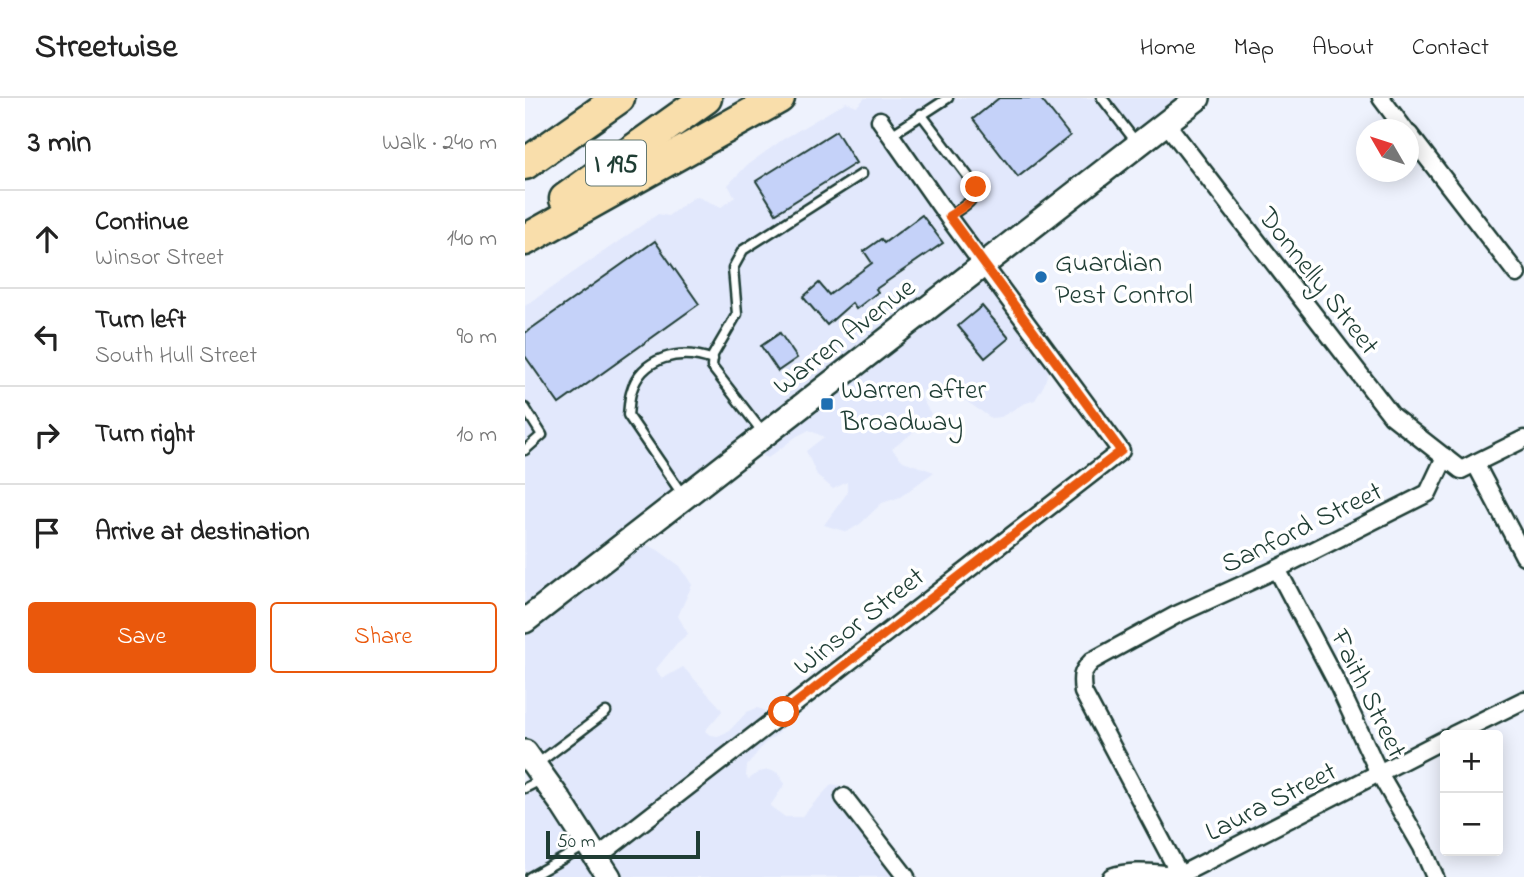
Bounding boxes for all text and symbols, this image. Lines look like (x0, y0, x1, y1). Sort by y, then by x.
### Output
text: Streetwise (35, 24, 177, 72)
text: Home (1140, 31, 1196, 66)
text: Map (1234, 31, 1274, 66)
text: About (1312, 31, 1374, 66)
text: Contact (1412, 31, 1489, 66)
north arrow (1356, 119, 1419, 182)
text: 3 min (28, 122, 91, 166)
text: Walk · 240 m (382, 127, 497, 160)
road number: I 195 (586, 141, 646, 186)
route end (960, 171, 991, 202)
street label: Donnelly Street (1246, 199, 1388, 365)
text: Continue (95, 204, 188, 242)
icon: ahead (28, 220, 66, 258)
text: 140 m (447, 223, 497, 256)
text: Winsor Street (95, 242, 224, 275)
place label: Guardian Pest Control (1055, 244, 1193, 317)
street label: Warren Avenue (765, 269, 926, 407)
marker: Guardian Pest Control (1033, 269, 1049, 285)
text: Turn left (95, 302, 186, 340)
icon: left (28, 318, 66, 356)
text: 90 m (457, 321, 497, 354)
text: South Hull Street (95, 340, 257, 373)
place label: Warren after Broadway (840, 371, 986, 444)
marker: Warren after Broadway (819, 396, 835, 412)
icon: right (28, 416, 66, 454)
text: Turn right (95, 416, 195, 454)
text: 10 m (456, 419, 497, 452)
street label: Sanford Street (1215, 472, 1390, 586)
icon: arrive (28, 514, 66, 552)
text: Arrive at destination (95, 514, 310, 552)
street label: Winsor Street (786, 558, 935, 687)
button: Save (28, 602, 256, 673)
button: Share (270, 602, 497, 673)
street label: Faith Street (1318, 622, 1416, 766)
route start (768, 696, 799, 727)
map controls (1440, 730, 1503, 856)
button: + (1440, 730, 1503, 793)
street label: Laura Street (1199, 752, 1345, 854)
button: − (1440, 793, 1503, 856)
scale bar (546, 828, 700, 860)
text: 50 m (557, 829, 596, 856)

